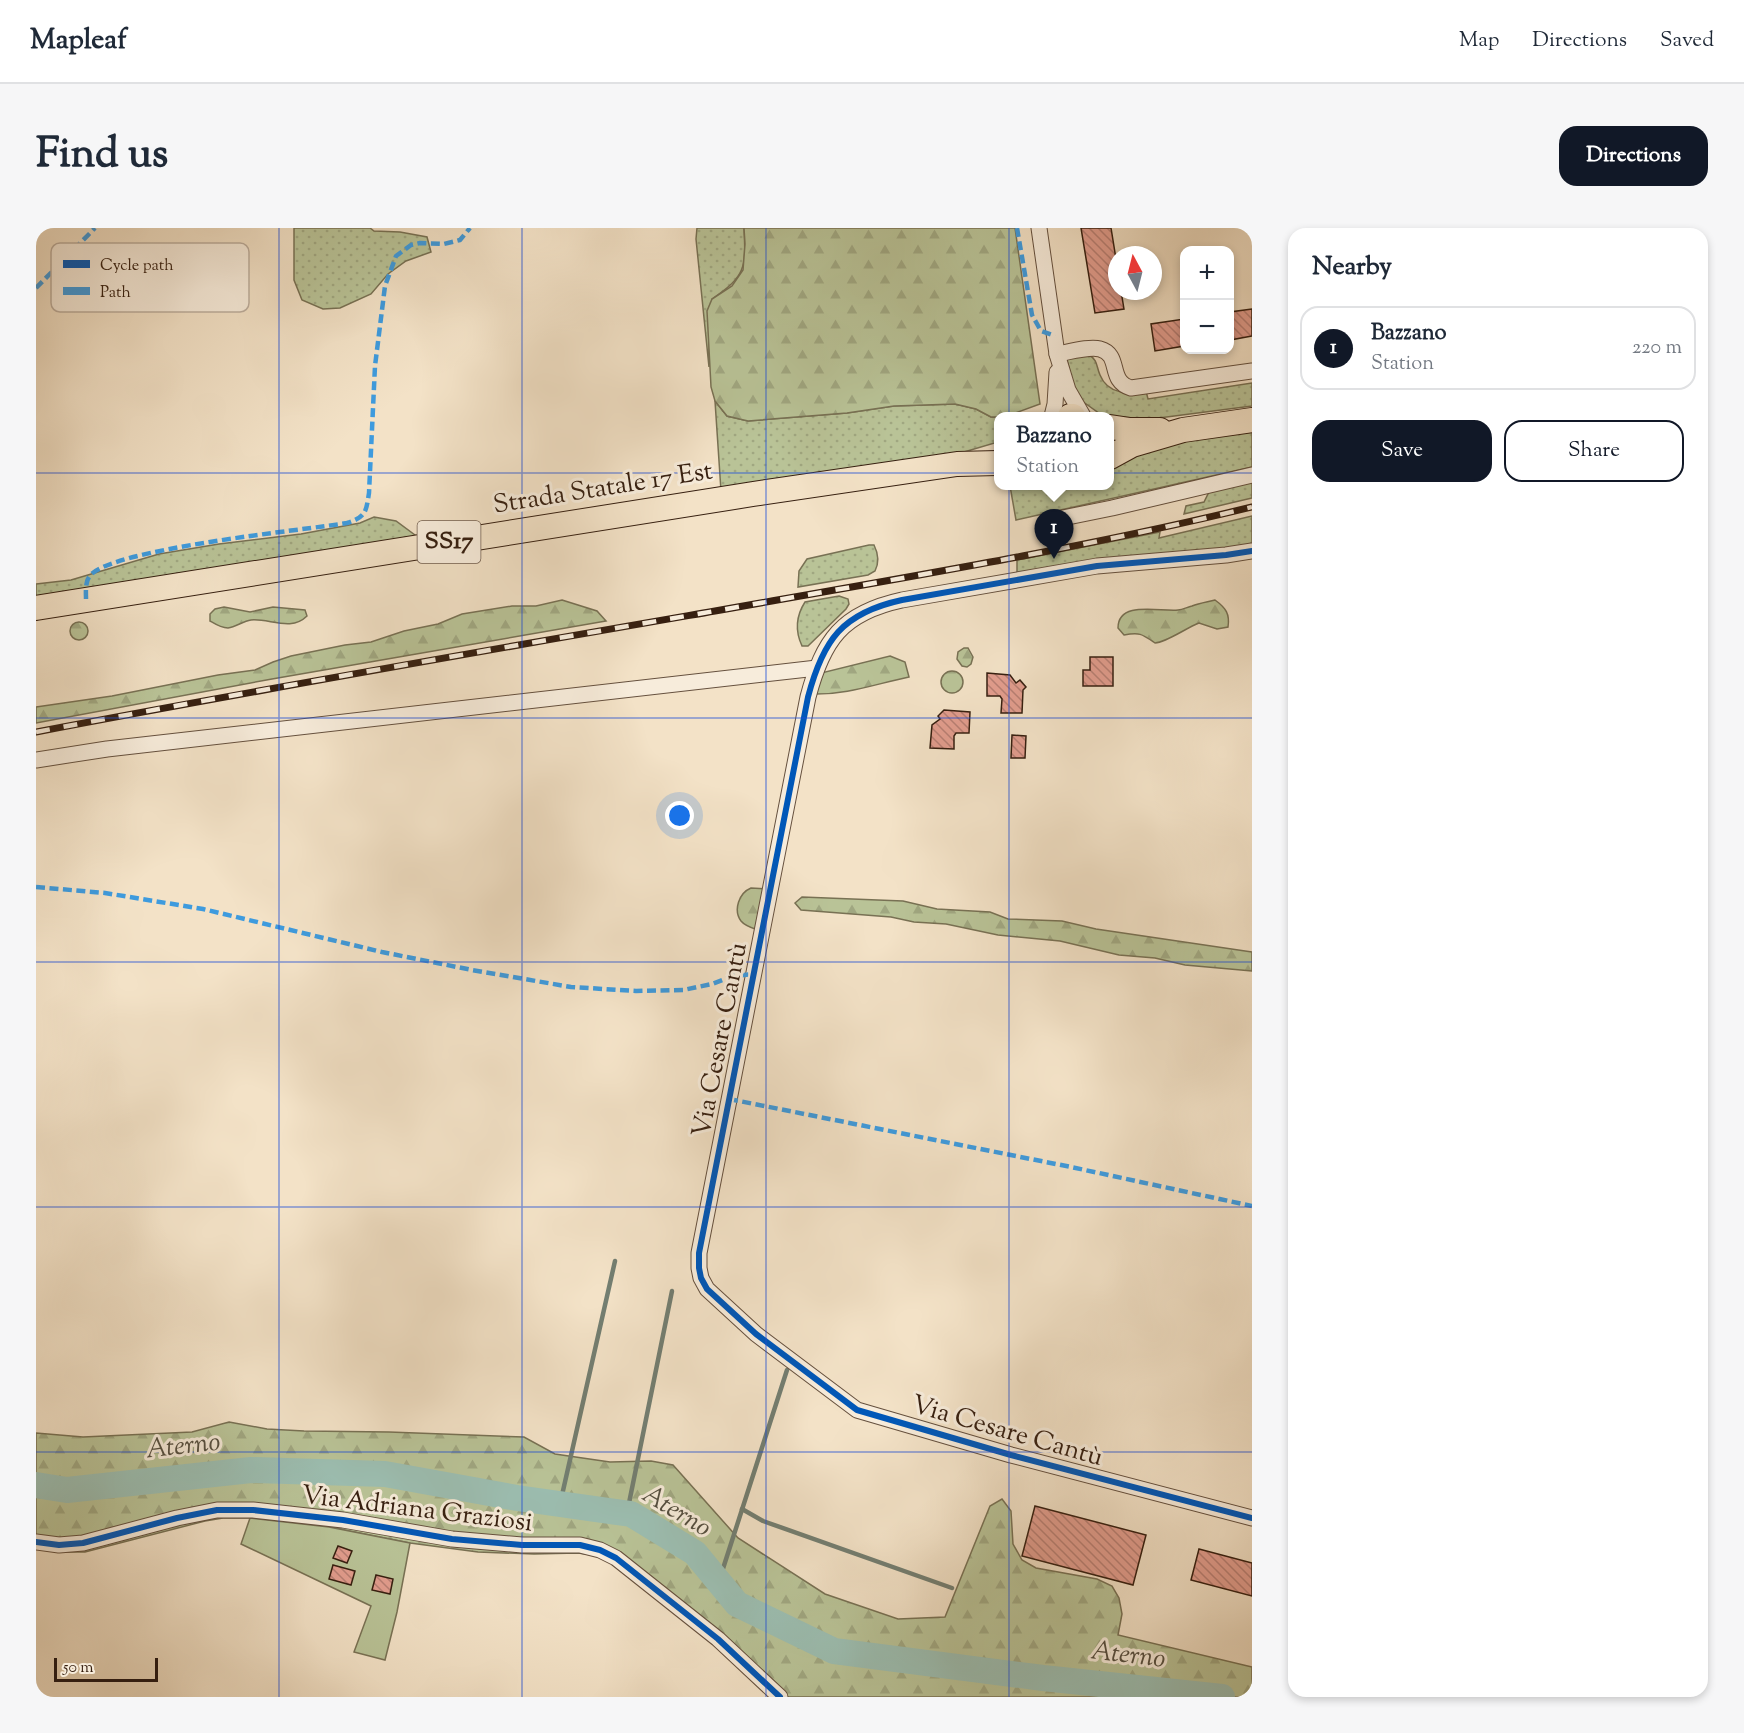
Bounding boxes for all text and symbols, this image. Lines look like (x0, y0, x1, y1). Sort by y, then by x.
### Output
text: Mapleaf (30, 21, 127, 61)
text: Map (1459, 26, 1499, 56)
text: Directions (1532, 26, 1627, 56)
text: Saved (1660, 26, 1714, 56)
text: Find us (36, 126, 168, 186)
button: Directions (1559, 126, 1708, 186)
legend (51, 243, 249, 312)
north arrow (1108, 246, 1162, 300)
map controls (1180, 246, 1234, 354)
button: + (1180, 246, 1234, 300)
text: Nearby (1312, 249, 1392, 286)
text: Cycle path (100, 255, 174, 278)
text: Path (100, 282, 131, 305)
button: − (1180, 300, 1234, 354)
text: Bazzano (1371, 318, 1447, 350)
text: 1 (1330, 334, 1337, 363)
text: 220 m (1632, 334, 1682, 363)
text: Station (1371, 350, 1434, 379)
popup (994, 412, 1114, 490)
button: Save (1312, 420, 1492, 482)
button: Share (1504, 420, 1684, 482)
text: Bazzano (1016, 421, 1092, 453)
street label: Strada Statale 17 Est (491, 453, 716, 525)
text: Station (1016, 453, 1079, 482)
pin: 1 (1034, 510, 1074, 559)
road number: SS17 (418, 521, 480, 563)
your location (665, 801, 694, 830)
street label: Via Cesare Cantù (684, 940, 758, 1140)
street label: Via Cesare Cantù (907, 1387, 1107, 1477)
water label: Aterno (144, 1424, 222, 1470)
water label: Aterno (634, 1476, 718, 1548)
street label: Via Adriana Graziosi (299, 1477, 535, 1543)
water label: Aterno (1088, 1632, 1168, 1680)
scale bar (54, 1655, 158, 1682)
text: 50 m (63, 1657, 94, 1680)

